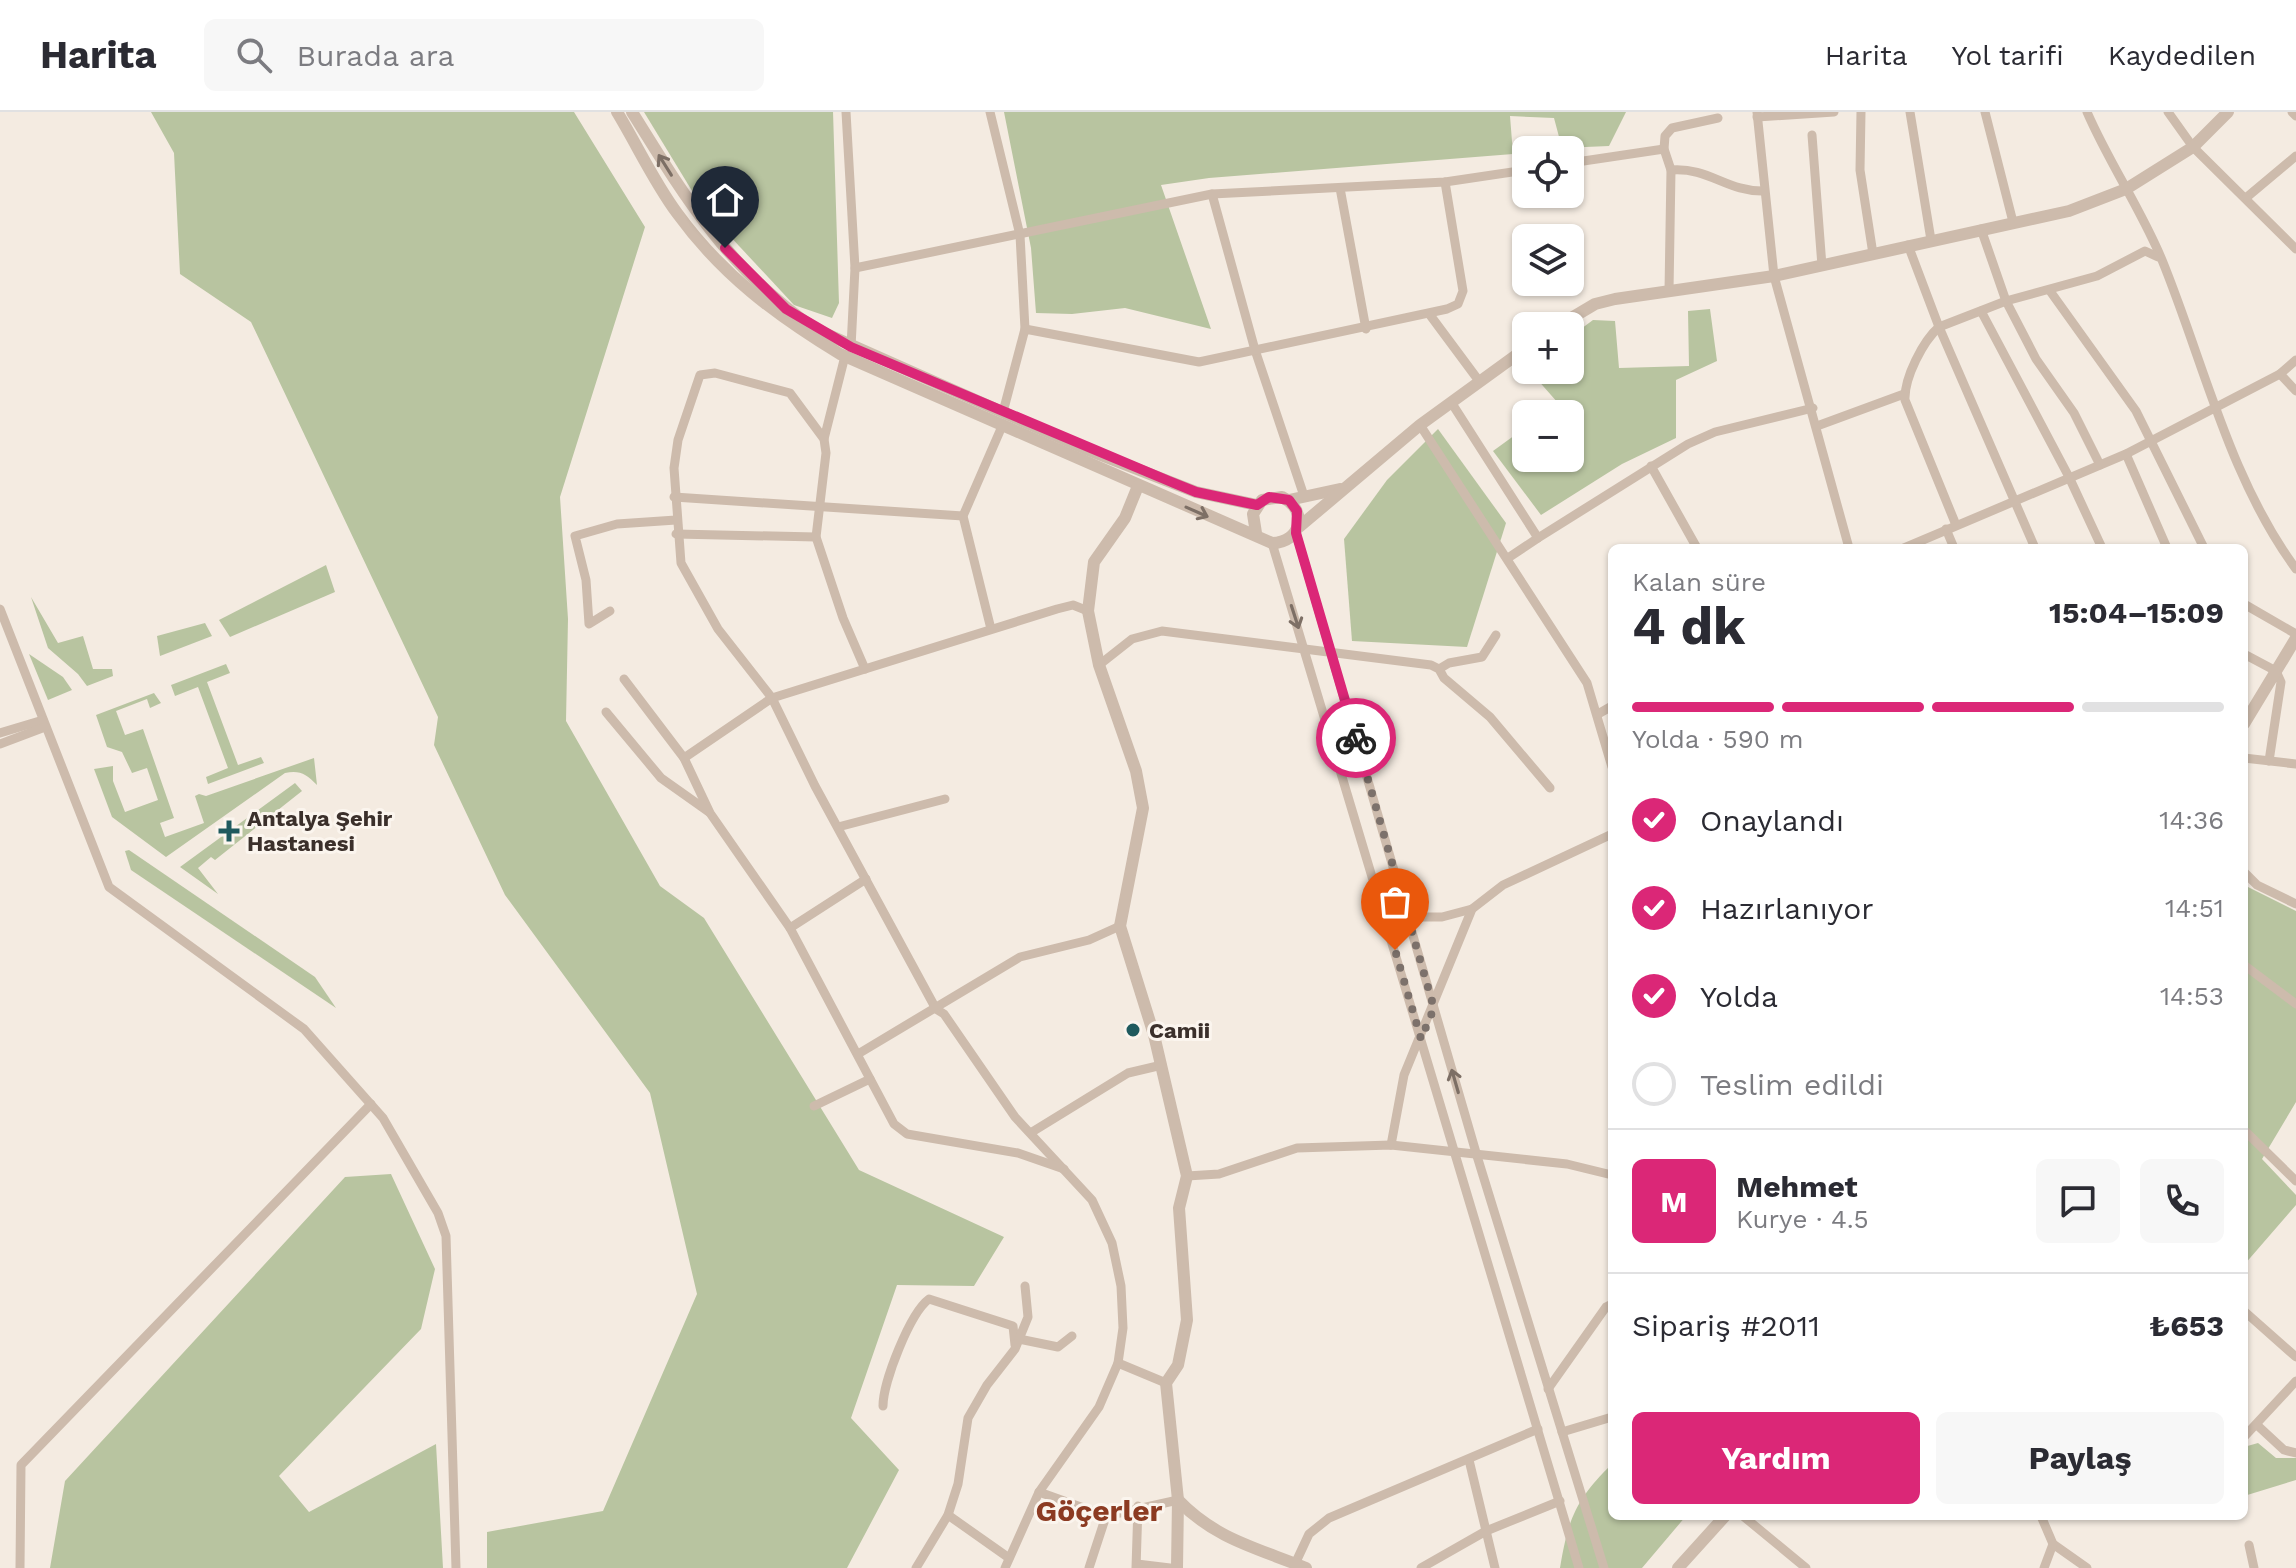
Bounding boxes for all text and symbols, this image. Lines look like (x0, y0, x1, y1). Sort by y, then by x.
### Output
search box (204, 19, 764, 91)
text: Harita (40, 33, 156, 77)
icon: search (232, 33, 276, 77)
text: Burada ara (296, 38, 454, 73)
text: Harita (1825, 39, 1907, 72)
text: Yol tarifi (1951, 39, 2064, 72)
text: Kaydedilen (2108, 39, 2256, 72)
map controls (1512, 136, 1584, 472)
button: locate (1512, 136, 1584, 208)
one-way arrow (657, 155, 674, 177)
pin (691, 166, 759, 248)
icon: home (703, 178, 747, 222)
button: layers (1512, 224, 1584, 296)
button: + (1512, 312, 1584, 384)
button: − (1512, 400, 1584, 472)
one-way arrow (1184, 505, 1208, 520)
text: Kalan süre (1632, 567, 1766, 597)
text: 15:04–15:09 (2049, 595, 2224, 630)
text: 4 dk (1632, 596, 1745, 657)
one-way arrow (1289, 605, 1304, 630)
courier (1316, 698, 1396, 778)
icon: bike (1334, 716, 1378, 760)
text: Yolda · 590 m (1632, 724, 1804, 754)
icon: check (1632, 798, 1676, 842)
text: Onaylandı (1700, 803, 1844, 838)
text: 14:36 (2159, 805, 2224, 835)
place label: Antalya Şehir Hastanesi (247, 806, 393, 856)
marker: Antalya Şehir Hastanesi (218, 820, 240, 842)
pin (1361, 868, 1429, 950)
icon: bag (1373, 880, 1417, 924)
icon: check (1632, 886, 1676, 930)
text: Hazırlanıyor (1700, 891, 1874, 926)
text: 14:51 (2165, 893, 2224, 923)
icon: check (1632, 974, 1676, 1018)
text: Yolda (1700, 979, 1778, 1014)
text: 14:53 (2160, 981, 2224, 1011)
place label: Camii (1149, 1018, 1210, 1043)
marker: Camii (1124, 1021, 1142, 1039)
text: Teslim edildi (1700, 1067, 1884, 1102)
one-way arrow (1447, 1069, 1462, 1095)
button: chat (2036, 1159, 2120, 1243)
button: phone (2140, 1159, 2224, 1243)
text: Mehmet (1736, 1169, 1858, 1204)
text: M (1660, 1184, 1688, 1219)
text: Kurye · 4.5 (1736, 1204, 1869, 1234)
text: Sipariş #2011 (1632, 1308, 1820, 1343)
text: ₺653 (2149, 1308, 2224, 1343)
button: Yardım (1632, 1412, 1920, 1504)
button: Paylaş (1936, 1412, 2224, 1504)
district label: Göçerler (1035, 1493, 1163, 1528)

